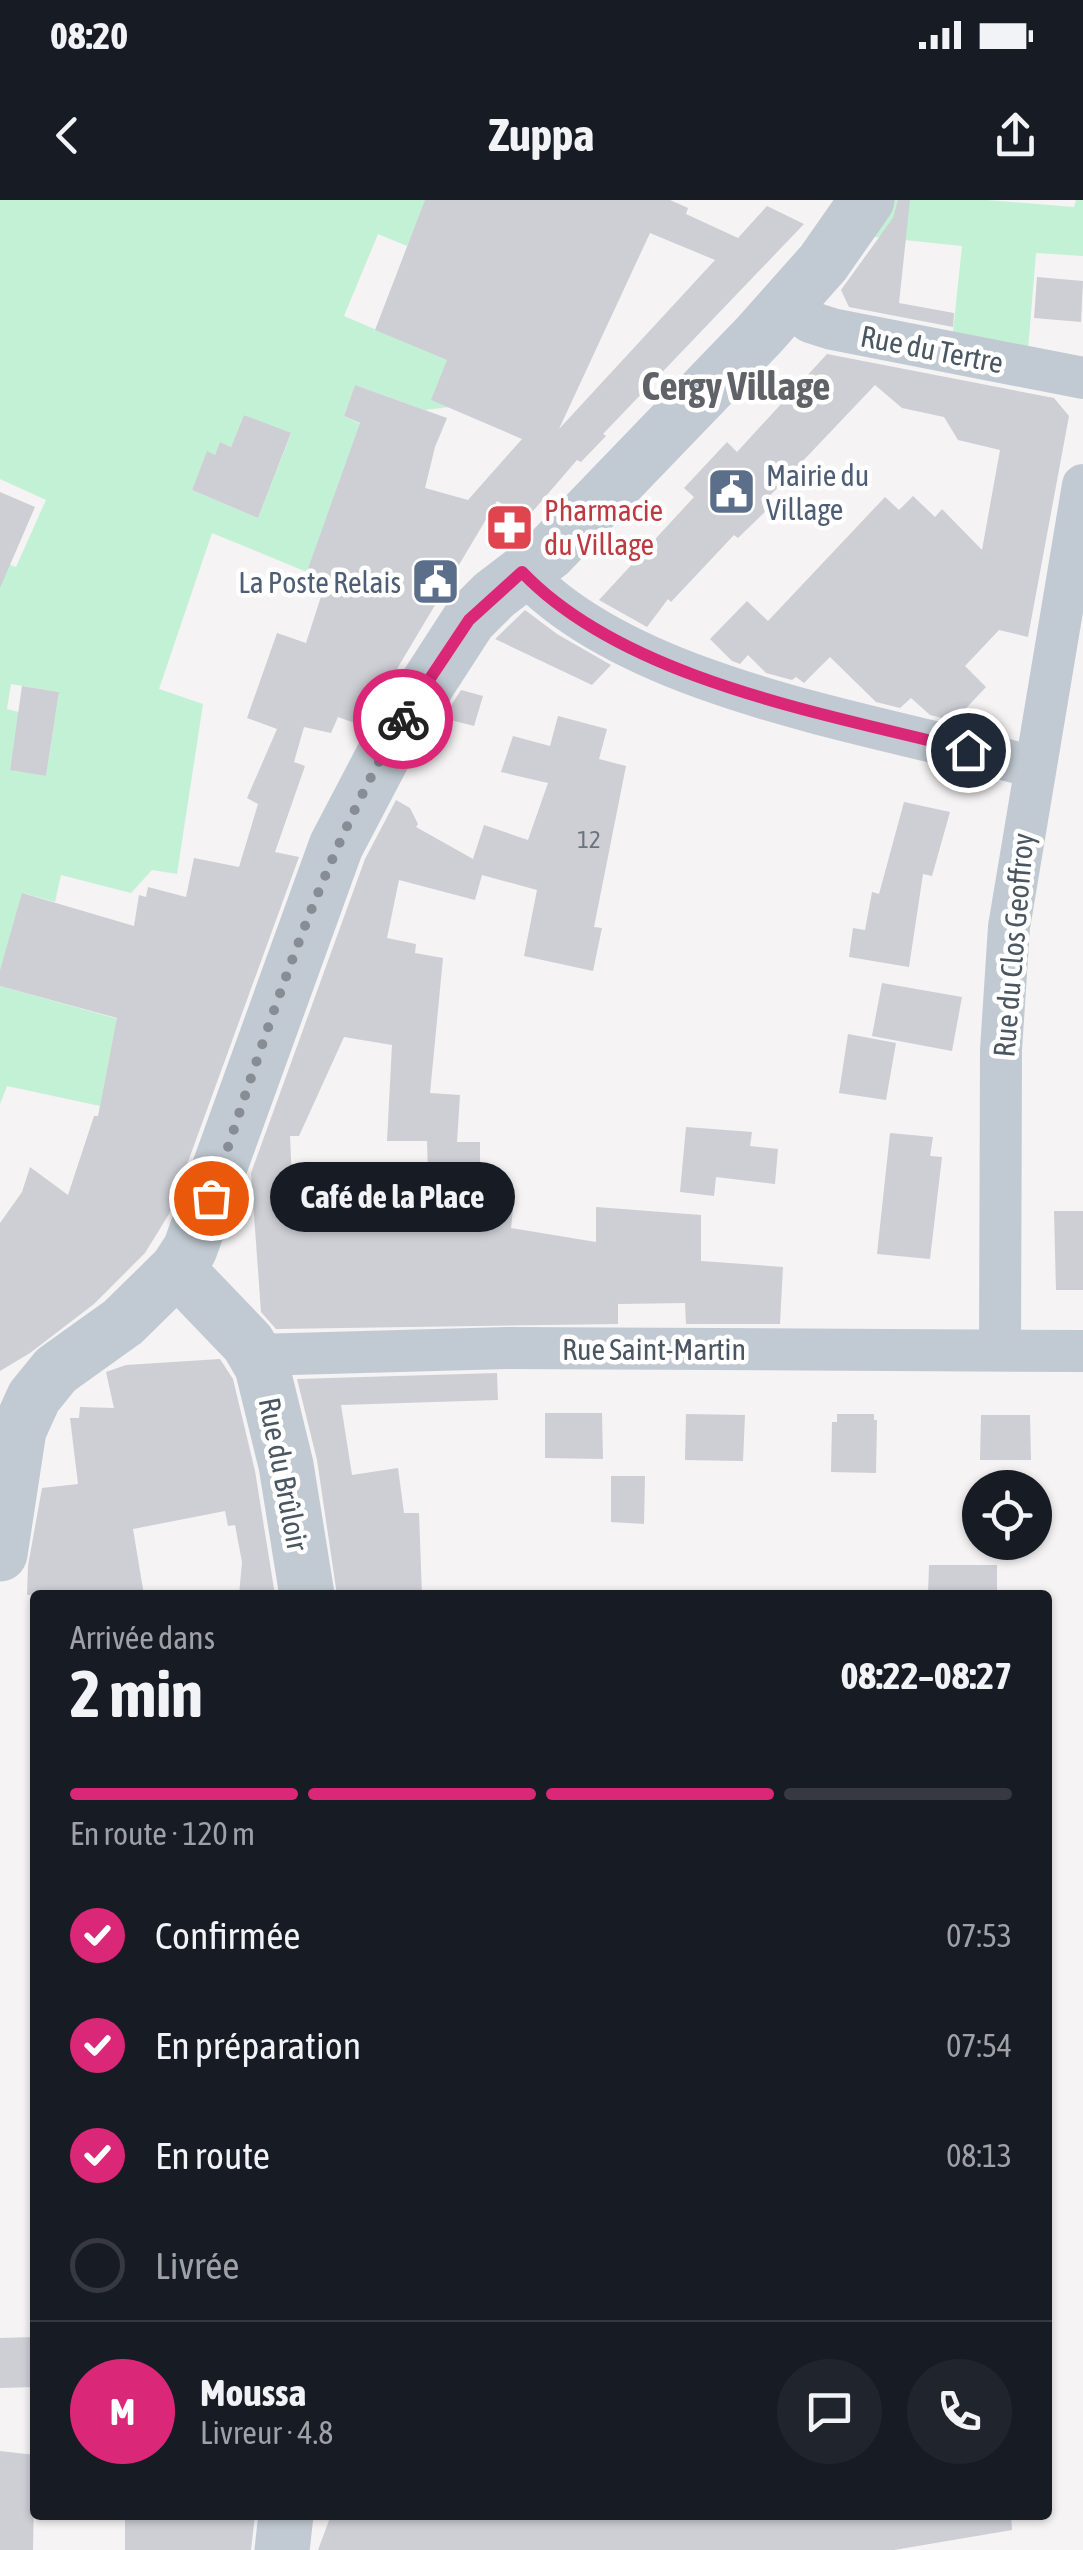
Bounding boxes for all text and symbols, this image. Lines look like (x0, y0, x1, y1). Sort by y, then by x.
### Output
text: 08:20 (50, 14, 128, 57)
icon: back (40, 108, 95, 163)
icon: share (988, 108, 1043, 163)
text: Zuppa (489, 109, 594, 161)
street label: Rue du Tertre (858, 319, 1006, 379)
district label: Cergy Village (641, 363, 831, 408)
place label: Mairie du Village (766, 458, 869, 526)
public building icon: Mairie du Village (705, 466, 757, 518)
place label: Pharmacie du Village (544, 493, 663, 561)
pharmacy icon: Pharmacie du Village (483, 501, 535, 553)
public building icon: La Poste Relais (410, 556, 462, 608)
place label: La Poste Relais (238, 565, 401, 599)
courier (353, 669, 453, 769)
icon: bike (376, 692, 431, 747)
pin (926, 708, 1011, 793)
icon: home (941, 723, 996, 778)
house number: 12 (577, 825, 601, 853)
street label: Rue du Clos Geoffroy (986, 832, 1040, 1058)
pin (169, 1156, 254, 1241)
callout: Café de la Place (271, 1163, 516, 1233)
icon: bag (184, 1171, 239, 1226)
text: Café de la Place (300, 1178, 485, 1215)
street label: Rue Saint-Martin (562, 1332, 746, 1366)
street label: Rue du Brûloir (253, 1395, 316, 1554)
map controls (962, 1470, 1052, 1560)
button: locate (962, 1470, 1052, 1560)
text: Arrivée dans (70, 1619, 215, 1656)
text: 08:22–08:27 (840, 1654, 1012, 1697)
text: 2 min (70, 1656, 203, 1731)
text: En route · 120 m (70, 1815, 255, 1852)
icon: check (70, 1908, 125, 1963)
text: Confirmée (155, 1914, 301, 1957)
text: 07:53 (946, 1917, 1012, 1954)
icon: check (70, 2018, 125, 2073)
text: En préparation (155, 2024, 361, 2067)
text: 07:54 (946, 2027, 1012, 2064)
icon: check (70, 2128, 125, 2183)
text: En route (155, 2134, 270, 2177)
text: 08:13 (946, 2137, 1012, 2174)
text: Livrée (155, 2244, 240, 2287)
button: chat (777, 2359, 882, 2464)
button: phone (907, 2359, 1012, 2464)
text: Moussa (200, 2371, 306, 2414)
text: M (110, 2390, 135, 2433)
text: Livreur · 4.8 (200, 2414, 333, 2451)

